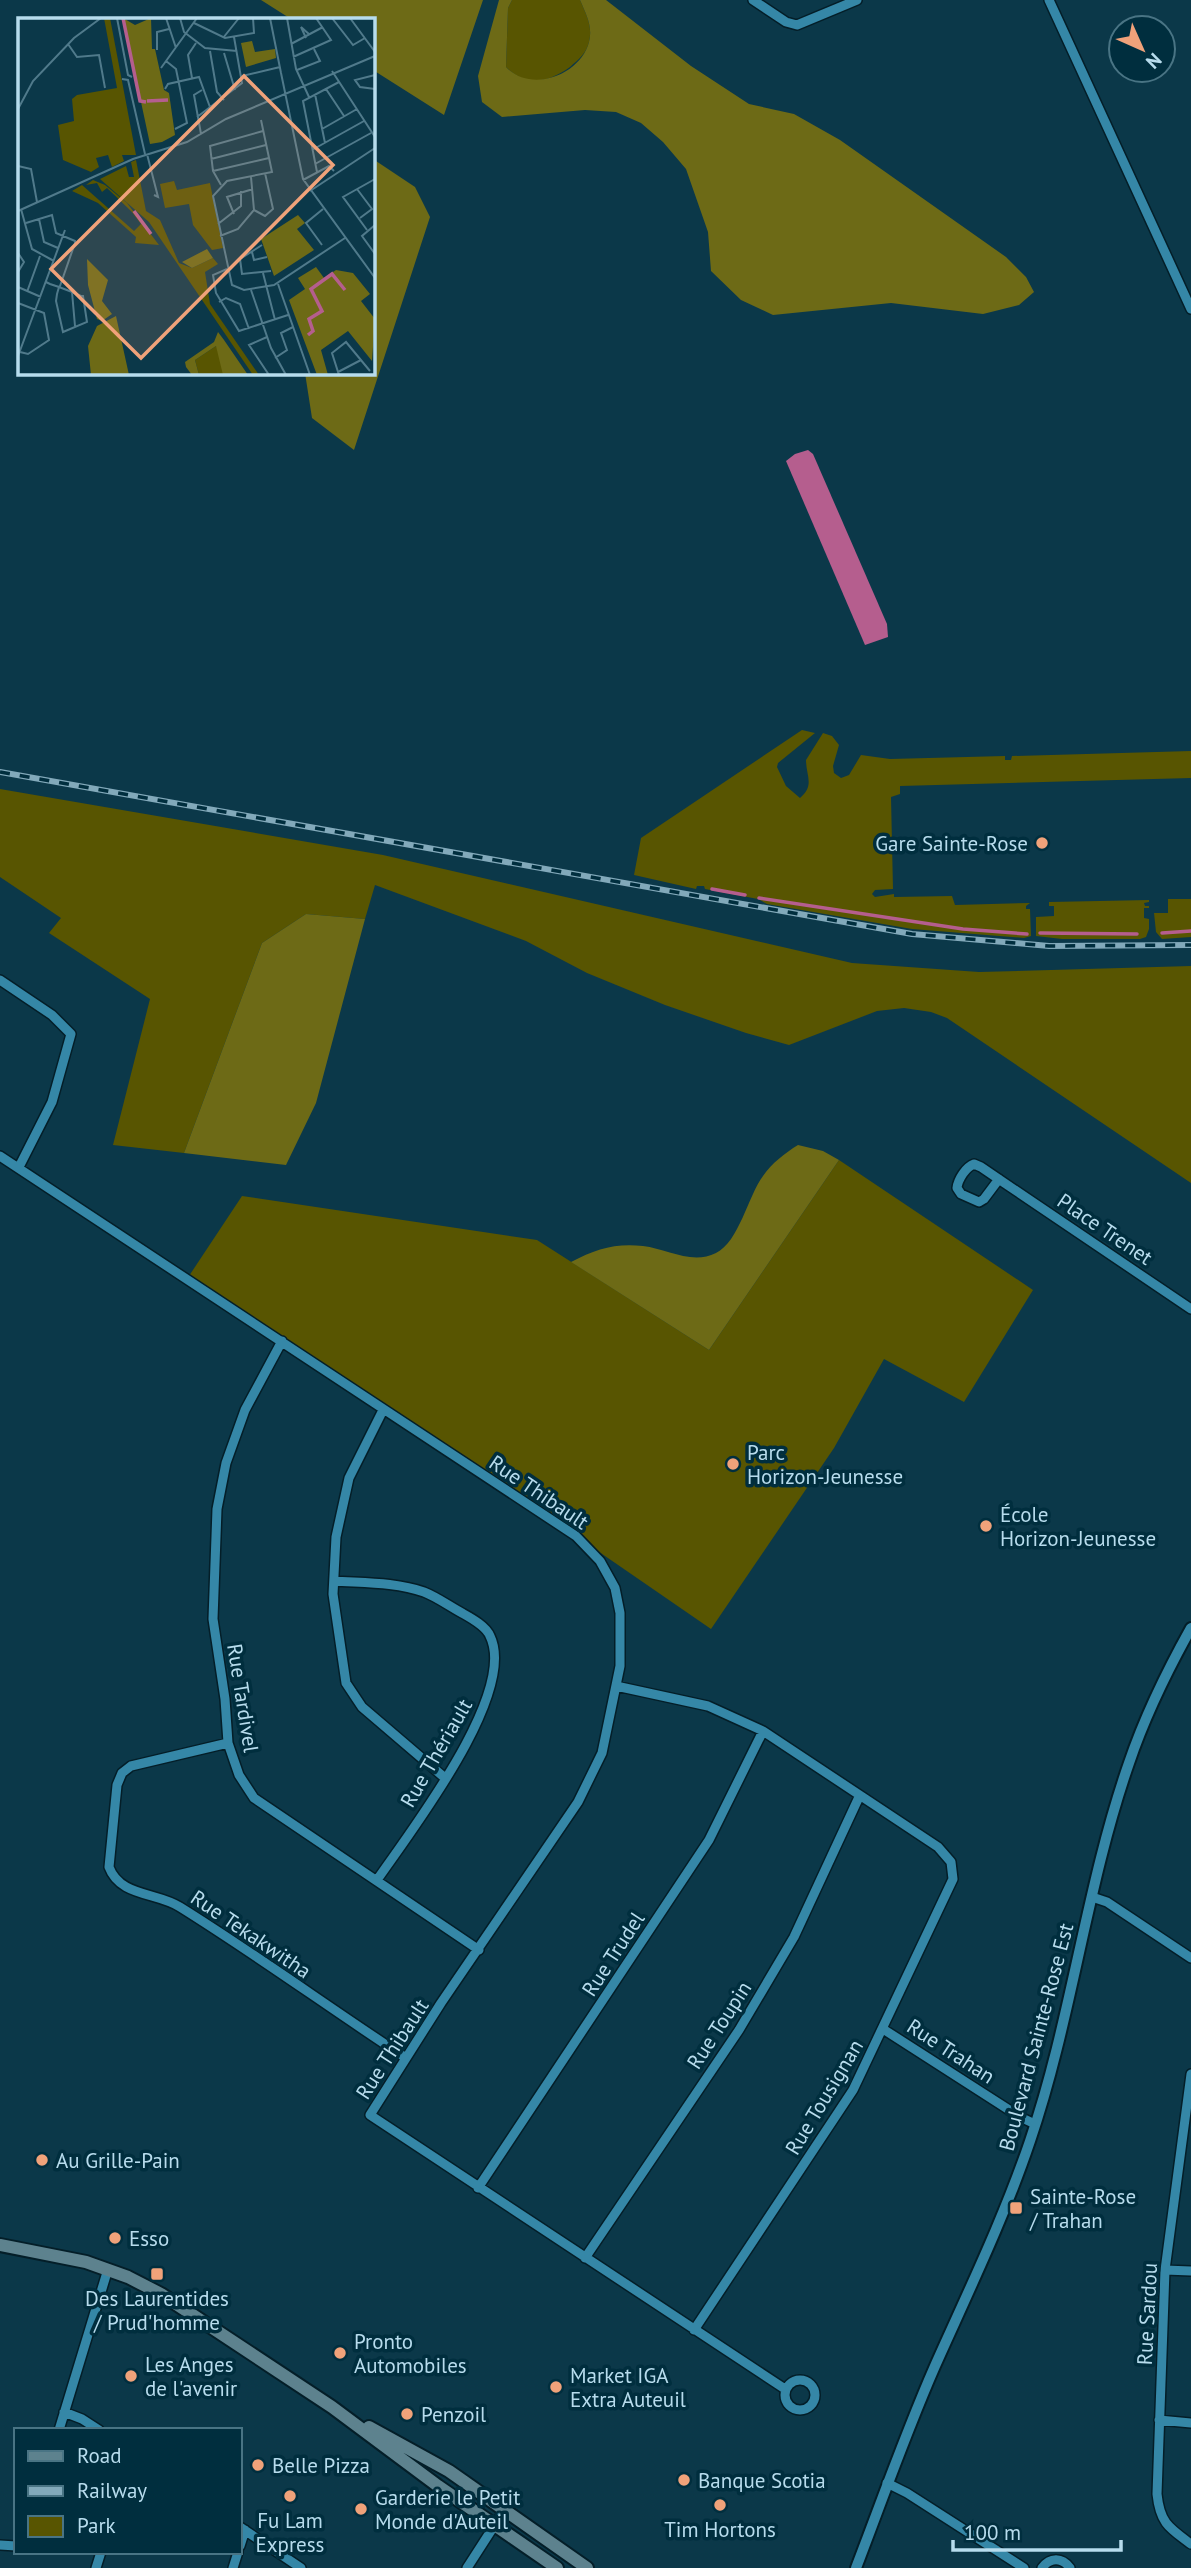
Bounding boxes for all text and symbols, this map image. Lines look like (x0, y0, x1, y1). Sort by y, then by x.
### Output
north arrow (1107, 14, 1177, 84)
inset map (18, 18, 374, 374)
text: N (1141, 48, 1167, 74)
place label: Gare Sainte-Rose (875, 830, 1028, 857)
marker: Gare Sainte-Rose (1034, 835, 1050, 851)
street label: Place Trenet (1052, 1187, 1158, 1271)
place label: Parc Horizon-Jeunesse (747, 1439, 903, 1490)
street label: Rue Thibault (484, 1449, 594, 1535)
marker: Parc Horizon-Jeunesse (725, 1456, 741, 1472)
place label: École Horizon-Jeunesse (1000, 1501, 1156, 1552)
marker: École Horizon-Jeunesse (978, 1518, 994, 1534)
street label: Rue Tardivel (221, 1642, 265, 1754)
street label: Rue Thériault (394, 1694, 478, 1812)
street label: Rue Tekakwitha (186, 1884, 316, 1984)
street label: Rue Trudel (576, 1907, 650, 2001)
street label: Boulevard Sainte-Rose Est (993, 1920, 1079, 2154)
street label: Rue Toupin (681, 1976, 757, 2074)
street label: Rue Thibault (350, 1994, 434, 2104)
street label: Rue Trahan (902, 2013, 1000, 2089)
street label: Rue Tousignan (779, 2034, 869, 2160)
place label: Au Grille-Pain (56, 2147, 180, 2174)
marker: Au Grille-Pain (34, 2152, 50, 2168)
place label: Sainte-Rose / Trahan (1029, 2183, 1136, 2234)
marker: Sainte-Rose / Trahan (1008, 2200, 1024, 2216)
place label: Esso (129, 2225, 169, 2252)
marker: Esso (107, 2230, 123, 2246)
street label: Rue Sardou (1131, 2262, 1163, 2366)
marker: Des Laurentides / Prud'homme (149, 2266, 165, 2282)
place label: Des Laurentides / Prud'homme (85, 2285, 229, 2336)
place label: Pronto Automobiles (354, 2328, 467, 2379)
marker: Pronto Automobiles (332, 2345, 348, 2361)
place label: Les Anges de l'avenir (145, 2351, 237, 2402)
place label: Market IGA Extra Auteuil (570, 2362, 686, 2413)
marker: Les Anges de l'avenir (123, 2368, 139, 2384)
marker: Market IGA Extra Auteuil (548, 2379, 564, 2395)
place label: Penzoil (421, 2401, 486, 2428)
marker: Penzoil (399, 2406, 415, 2422)
legend (14, 2428, 242, 2554)
text: Road (77, 2442, 121, 2469)
place label: Belle Pizza (272, 2452, 370, 2479)
marker: Belle Pizza (250, 2457, 266, 2473)
place label: Banque Scotia (698, 2467, 826, 2494)
marker: Banque Scotia (676, 2472, 692, 2488)
text: Railway (77, 2477, 147, 2504)
place label: Garderie le Petit Monde d'Auteil (375, 2484, 520, 2535)
marker: Fu Lam Express (282, 2488, 298, 2504)
marker: Tim Hortons (712, 2497, 728, 2513)
marker: Garderie le Petit Monde d'Auteil (353, 2501, 369, 2517)
place label: Fu Lam Express (256, 2507, 324, 2558)
scale bar (953, 2508, 1121, 2552)
text: Park (77, 2512, 116, 2539)
place label: Tim Hortons (664, 2516, 776, 2543)
text: 100 m (964, 2519, 1021, 2546)

